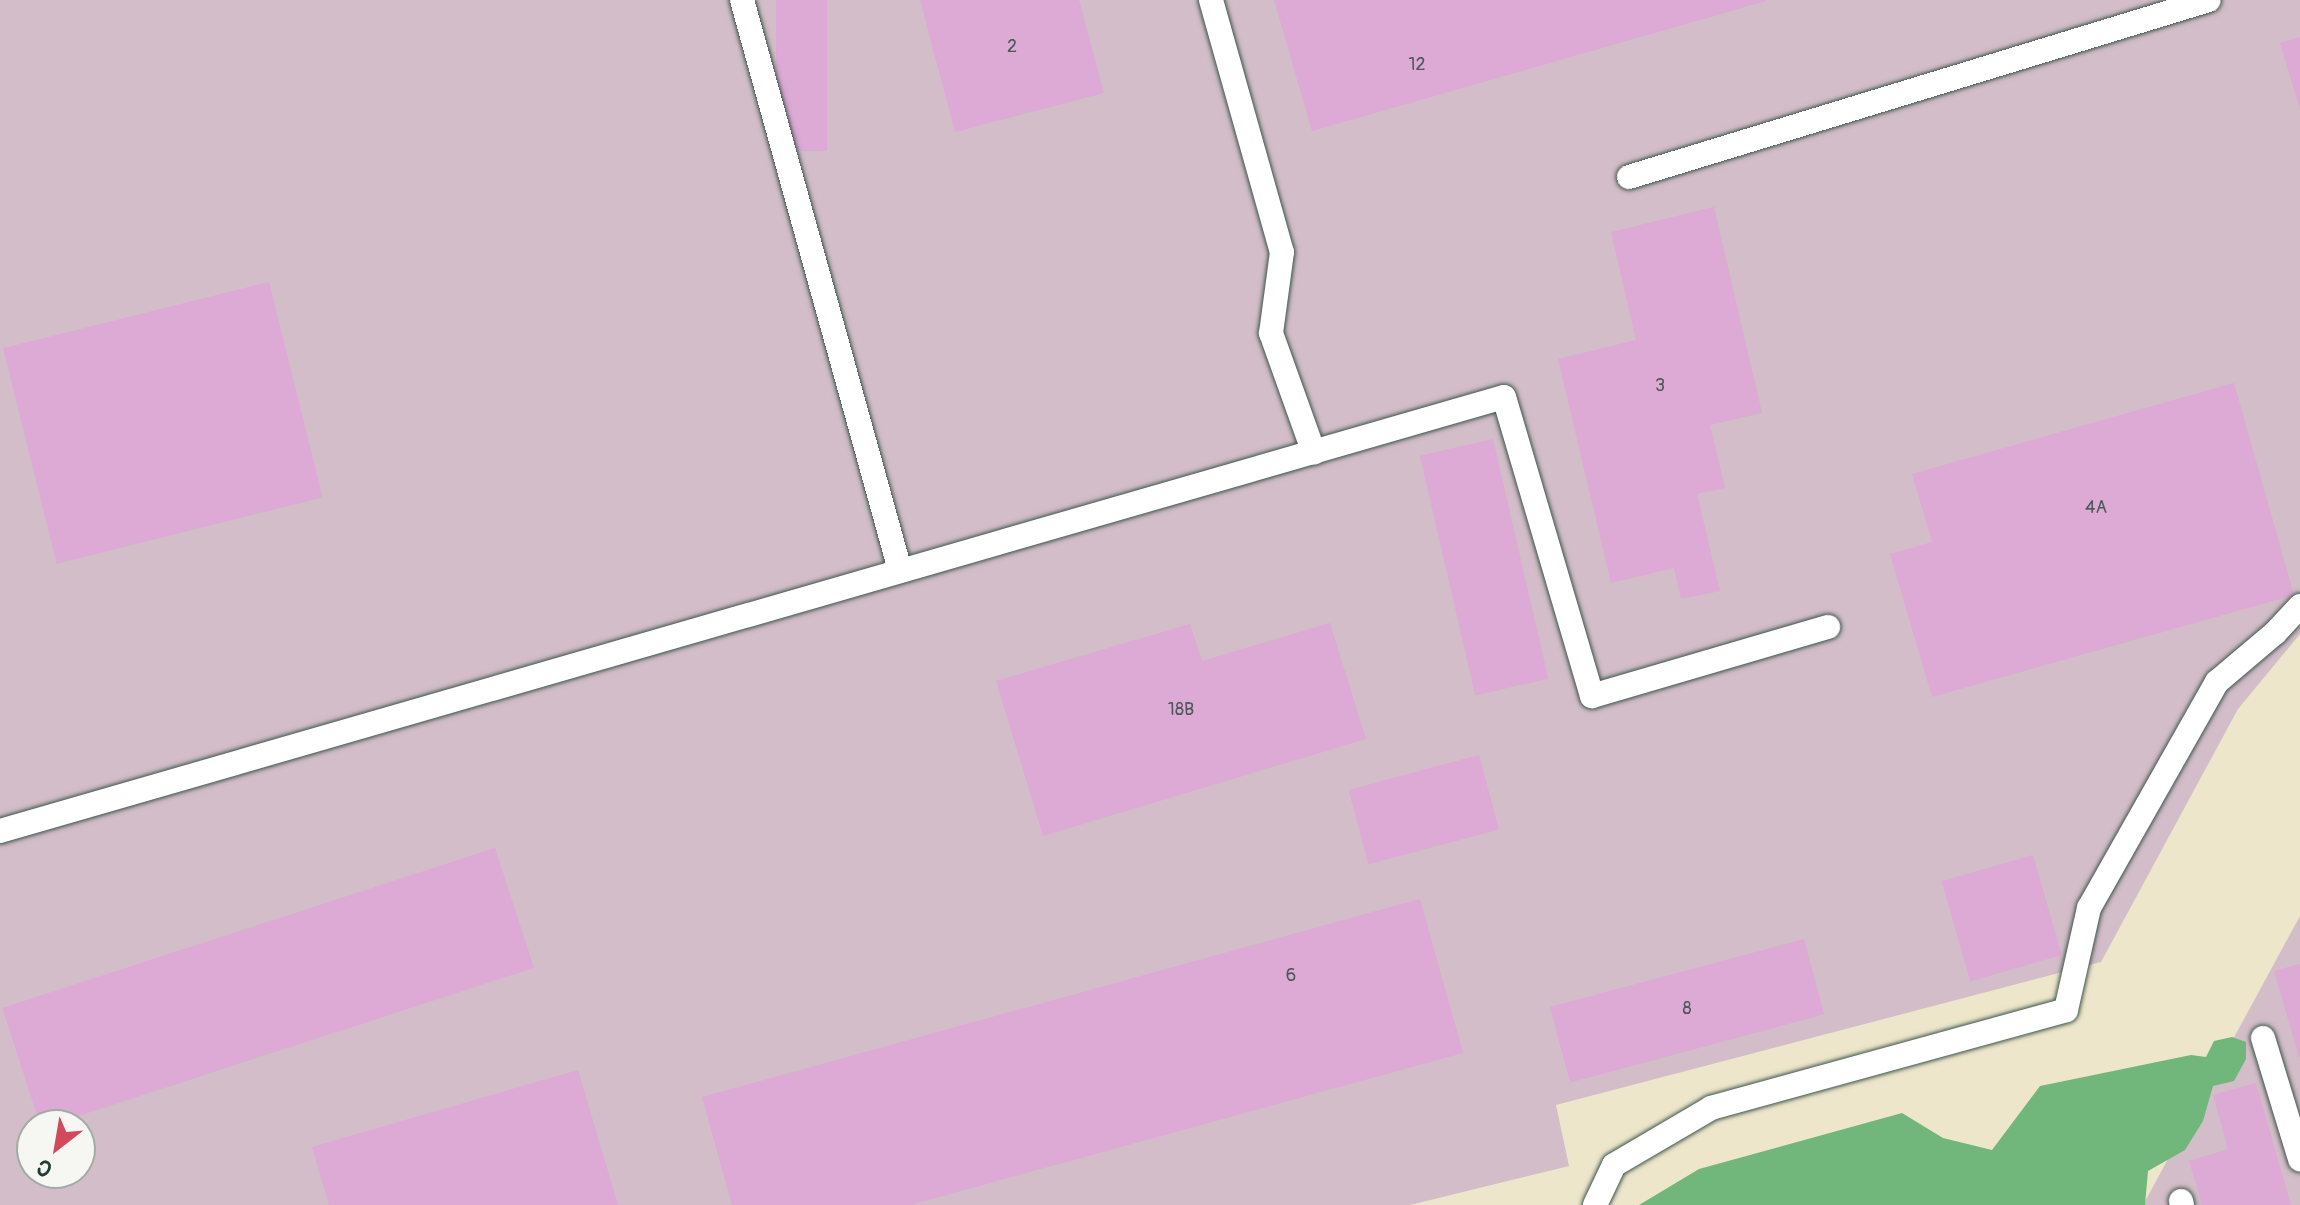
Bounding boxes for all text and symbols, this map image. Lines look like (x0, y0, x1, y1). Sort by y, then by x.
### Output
house number: 2 (1007, 36, 1017, 58)
house number: 12 (1408, 54, 1426, 76)
house number: 3 (1655, 375, 1665, 397)
house number: 4А (2085, 497, 2107, 519)
house number: 18В (1168, 699, 1194, 721)
house number: 6 (1286, 965, 1296, 987)
house number: 8 (1682, 998, 1692, 1020)
north arrow (16, 1109, 96, 1189)
text: С (32, 1152, 58, 1183)

